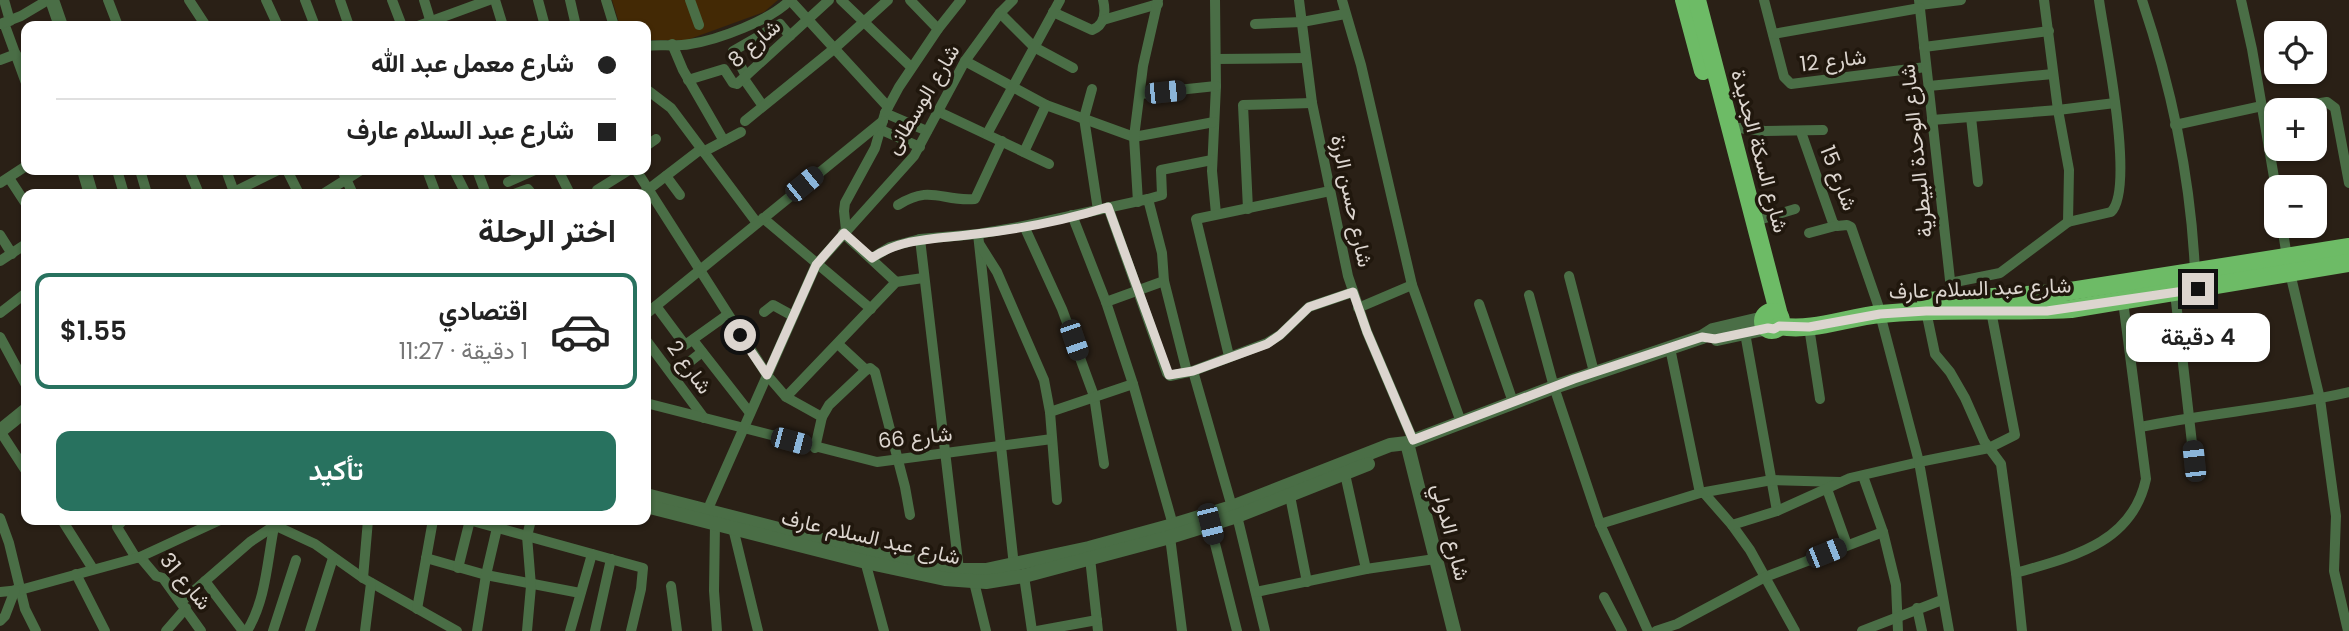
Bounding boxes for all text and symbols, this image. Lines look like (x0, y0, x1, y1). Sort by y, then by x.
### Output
street label: شارع 8 (721, 12, 787, 74)
map controls (2264, 21, 2327, 238)
button: locate (2264, 21, 2327, 84)
street label: شارع الوسطانى (878, 38, 966, 160)
street label: شارع 12 (1798, 42, 1868, 78)
text: شارع معمل عبد الله (371, 45, 574, 81)
street label: شارع الوحدة البيطرية (1892, 63, 1940, 239)
street label: شارع السكة الجديدة (1724, 66, 1796, 236)
car (1144, 79, 1187, 105)
button: + (2264, 98, 2327, 161)
text: شارع عبد السلام عارف (347, 112, 574, 148)
street label: شارع حسن الرزة (1324, 132, 1380, 270)
street label: شارع 15 (1813, 141, 1865, 215)
car (782, 163, 827, 205)
button: − (2264, 175, 2327, 238)
text: اختر الرحلة (478, 208, 616, 253)
street label: شارع عبد السلام عارف (1888, 270, 2072, 306)
route end (2182, 273, 2214, 305)
text: اقتصادي (439, 293, 528, 329)
icon: car (549, 300, 612, 363)
text: $1.55 (60, 313, 127, 349)
callout: 4 دقيقة (2126, 314, 2270, 362)
car (1058, 317, 1091, 363)
route start (724, 319, 756, 351)
text: 4 دقيقة (2161, 321, 2235, 353)
street label: شارع 2 (661, 334, 719, 400)
text: 1 دقيقة · 11:27 (399, 335, 528, 367)
street label: شارع 66 (876, 419, 954, 455)
car (768, 425, 815, 457)
button: تأكيد (56, 431, 616, 511)
car (2182, 439, 2207, 483)
street label: شارع الدولي (1422, 480, 1477, 584)
car (1195, 501, 1226, 547)
street label: شارع عبد السلام عارف (779, 502, 963, 572)
car (1803, 535, 1850, 571)
street label: شارع 31 (153, 546, 219, 616)

